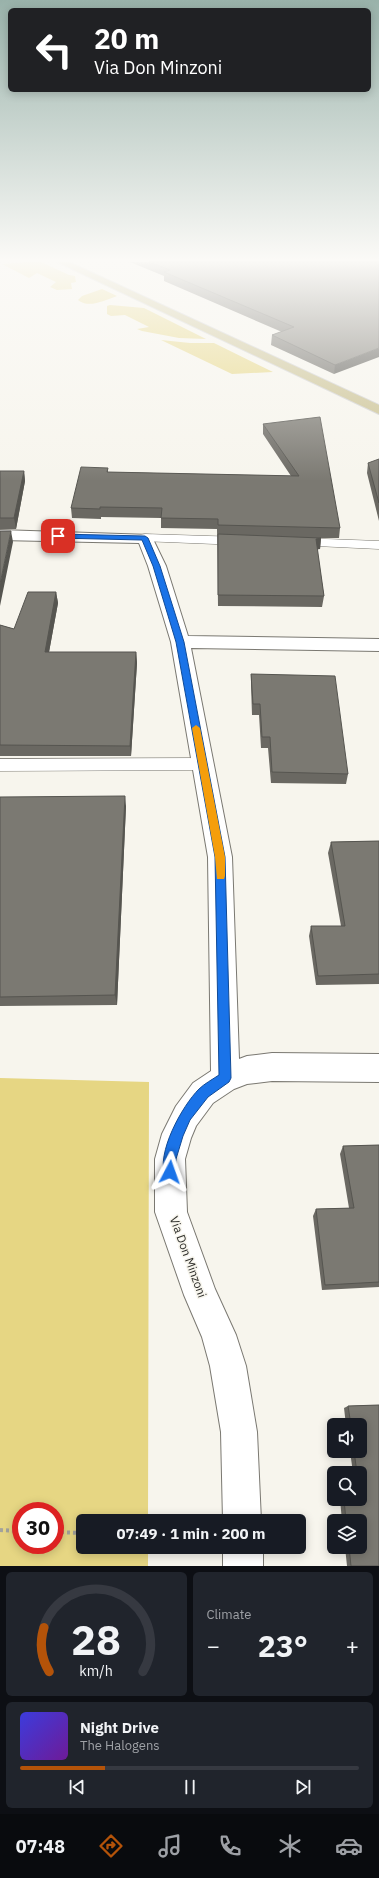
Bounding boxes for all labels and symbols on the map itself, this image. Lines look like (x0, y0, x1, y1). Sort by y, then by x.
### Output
pin (41, 519, 75, 553)
position arrow (149, 1151, 191, 1193)
street label: Via Don Minzoni (167, 1214, 210, 1300)
speed limit sign: 30 (12, 1502, 64, 1554)

